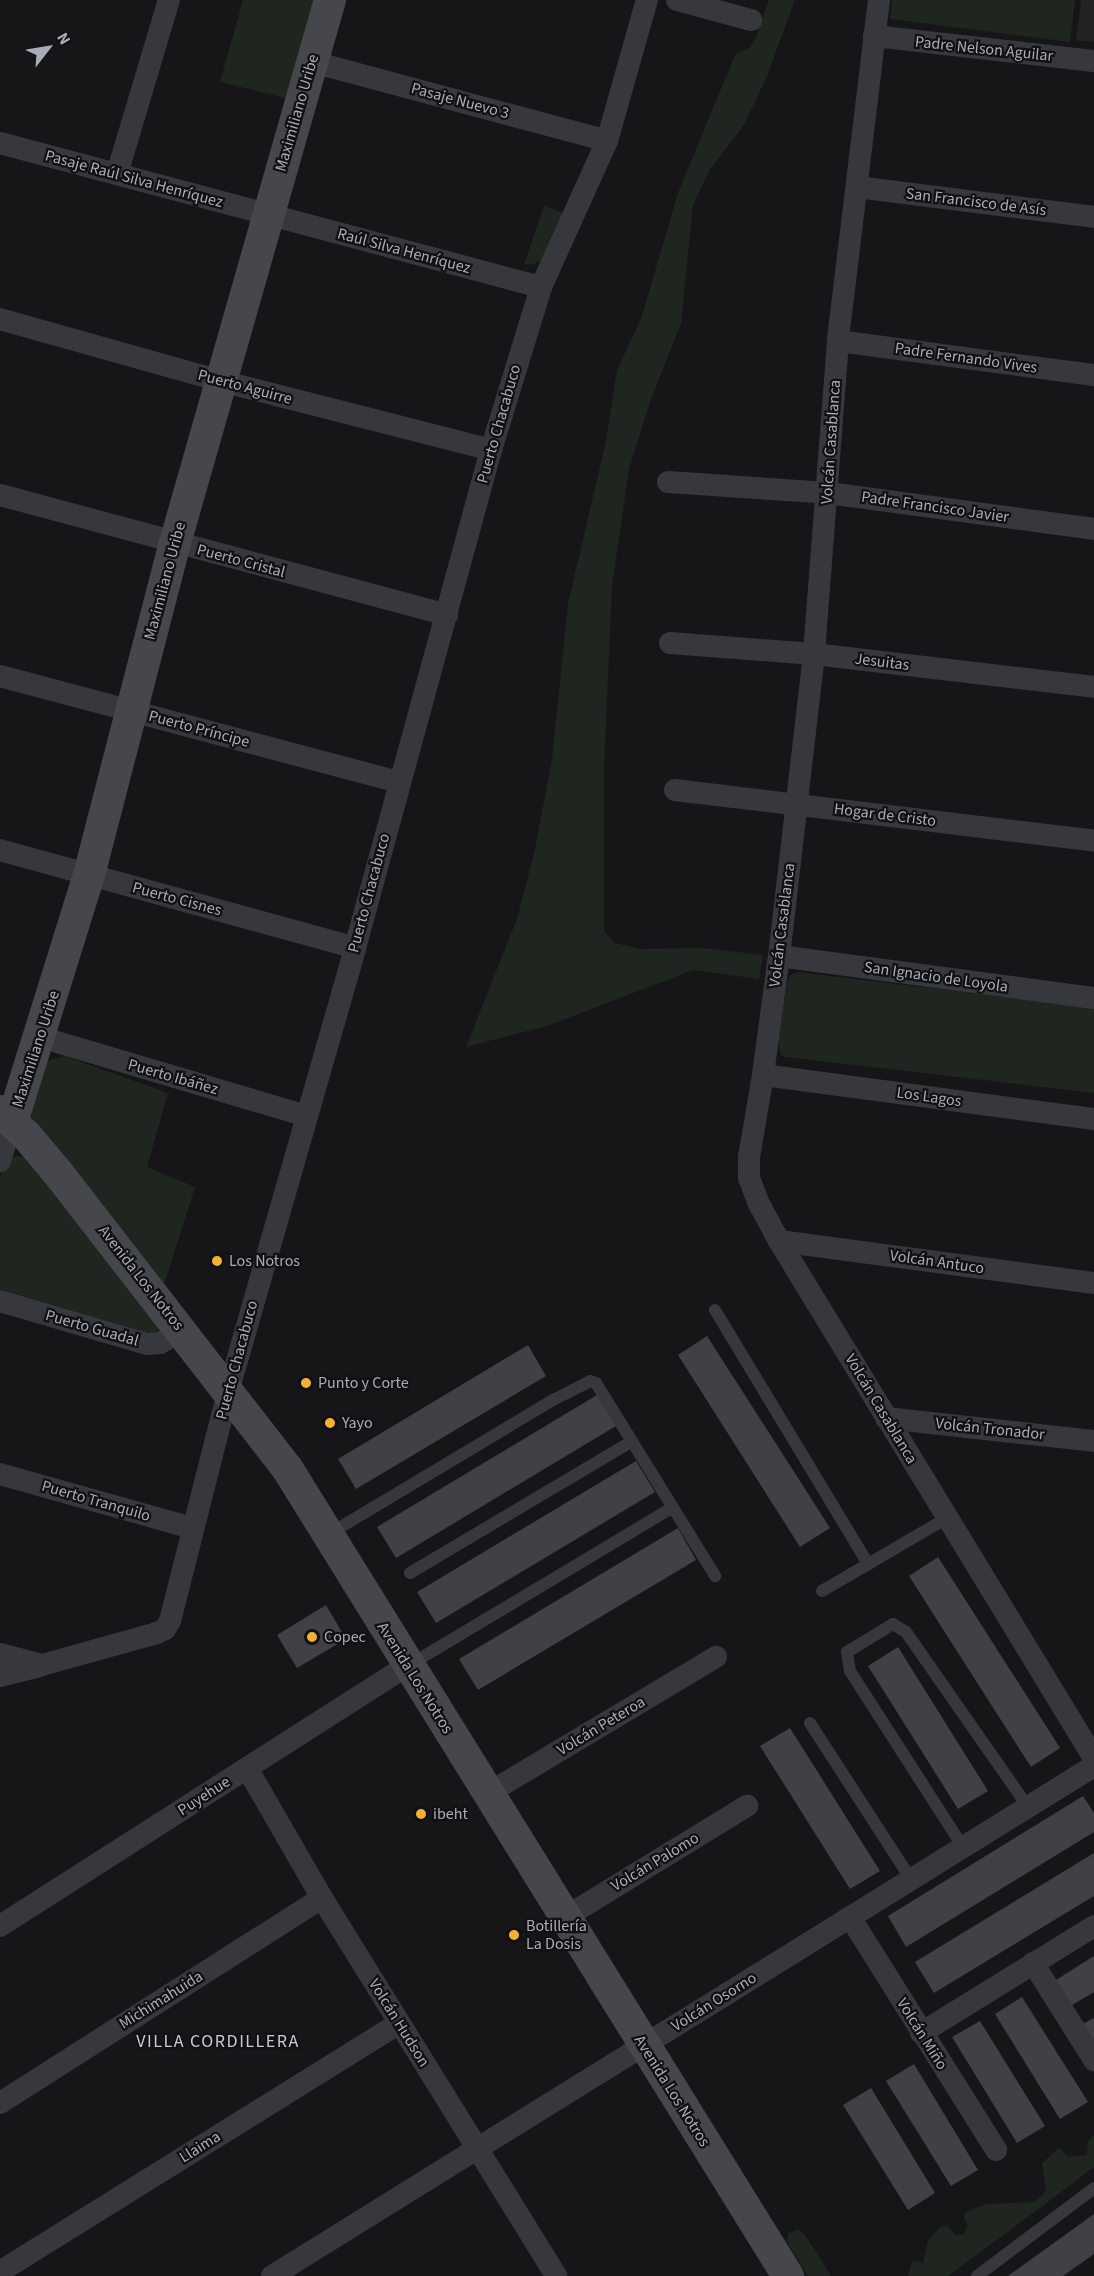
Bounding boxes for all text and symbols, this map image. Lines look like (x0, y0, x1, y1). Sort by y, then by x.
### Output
north arrow (18, 18, 78, 78)
text: N (51, 28, 76, 49)
street label: Padre Nelson Aguilar (914, 32, 1054, 66)
street label: Maximiliano Uribe (271, 52, 323, 174)
street label: Pasaje Nuevo 3 (409, 79, 511, 123)
street label: Pasaje Raúl Silva Henríquez (43, 146, 225, 212)
street label: San Francisco de Asís (905, 184, 1047, 220)
street label: Raúl Silva Henríquez (335, 224, 473, 278)
street label: Padre Fernando Vives (894, 339, 1038, 377)
street label: Puerto Chacabuco (473, 362, 525, 486)
street label: Puerto Aguirre (196, 365, 294, 409)
street label: Volcán Casablanca (817, 379, 845, 505)
street label: Padre Francisco Javier (860, 487, 1010, 527)
street label: Maximiliano Uribe (140, 520, 190, 642)
street label: Puerto Cristal (195, 540, 287, 582)
street label: Jesuitas (854, 649, 910, 675)
street label: Puerto Príncipe (146, 706, 252, 752)
street label: Hogar de Cristo (833, 799, 937, 831)
street label: Puerto Chacabuco (344, 831, 394, 955)
street label: Volcán Casablanca (765, 862, 799, 988)
street label: Puerto Cisnes (130, 878, 224, 920)
street label: San Ignacio de Loyola (863, 957, 1009, 997)
street label: Maximiliano Uribe (8, 988, 64, 1110)
street label: Puerto Ibáñez (126, 1055, 220, 1099)
street label: Los Lagos (895, 1083, 963, 1111)
street label: Avenida Los Notros (94, 1222, 188, 1334)
street label: Volcán Antuco (889, 1246, 985, 1278)
place label: Los Notros (229, 1251, 300, 1271)
marker: Los Notros (210, 1254, 224, 1268)
street label: Puerto Chacabuco (212, 1298, 262, 1422)
street label: Puerto Guadal (43, 1306, 141, 1350)
street label: Volcán Casablanca (841, 1351, 921, 1467)
place label: Punto y Corte (318, 1373, 409, 1393)
marker: Punto y Corte (299, 1376, 313, 1390)
place label: Yayo (342, 1413, 373, 1433)
street label: Volcán Tronador (934, 1414, 1046, 1444)
marker: Yayo (323, 1416, 337, 1430)
street label: Puerto Tranquilo (39, 1476, 153, 1526)
street label: Avenida Los Notros (373, 1619, 457, 1737)
place label: Copec (324, 1627, 366, 1647)
marker: Copec (305, 1630, 319, 1644)
street label: Volcán Peteroa (553, 1692, 649, 1760)
street label: Puyehue (174, 1772, 234, 1820)
place label: ibeht (433, 1804, 468, 1824)
marker: ibeht (414, 1807, 428, 1821)
street label: Volcán Palomo (608, 1828, 702, 1896)
place label: Botillería La Dosis (526, 1916, 587, 1954)
marker: Botillería La Dosis (507, 1928, 521, 1942)
street label: Michimahuida (116, 1967, 206, 2033)
street label: Volcán Osorno (668, 1968, 760, 2036)
street label: Volcán Hudson (364, 1975, 434, 2071)
street label: Volcán Miño (892, 1995, 952, 2073)
district label: VILLA CORDILLERA (136, 2031, 300, 2053)
street label: Avenida Los Notros (630, 2032, 714, 2150)
street label: Llaima (176, 2127, 224, 2167)

